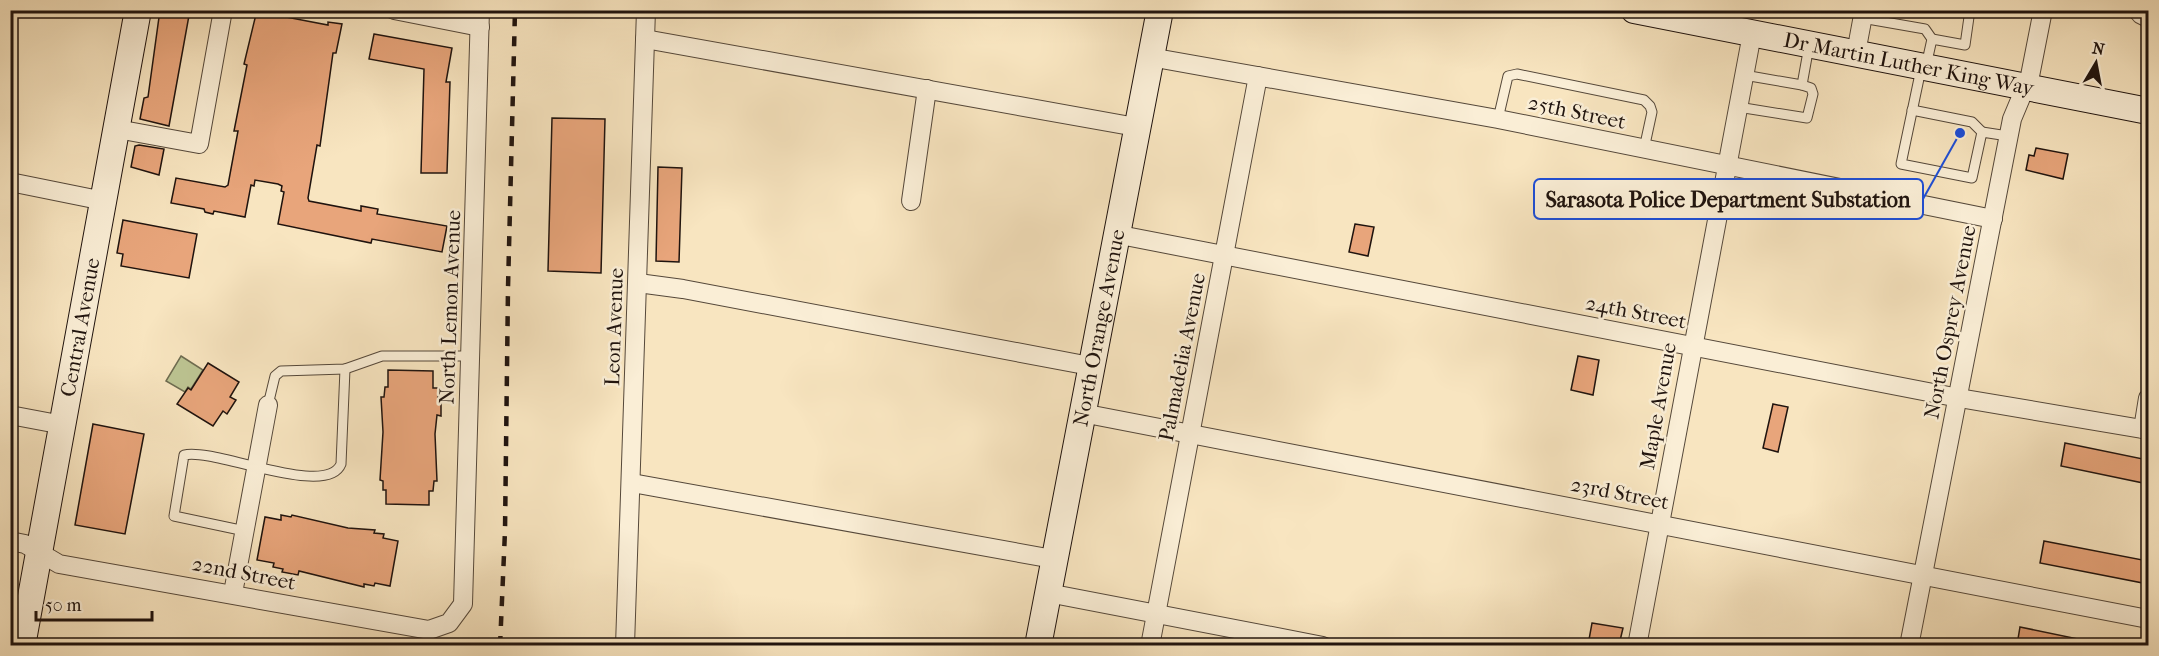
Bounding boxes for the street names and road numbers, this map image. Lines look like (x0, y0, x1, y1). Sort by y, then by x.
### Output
street label: Dr Martin Luther King Way (1782, 28, 2037, 100)
street label: 25th Street (1526, 90, 1628, 134)
street label: North Lemon Avenue (435, 209, 465, 405)
street label: North Osprey Avenue (1919, 223, 1981, 421)
street label: North Orange Avenue (1068, 227, 1130, 428)
street label: Central Avenue (56, 256, 105, 399)
street label: Leon Avenue (600, 268, 628, 386)
street label: Palmadelia Avenue (1154, 271, 1210, 443)
street label: 24th Street (1583, 290, 1689, 334)
street label: Maple Avenue (1635, 341, 1681, 471)
street label: 23rd Street (1569, 472, 1672, 514)
street label: 22nd Street (190, 551, 298, 595)

